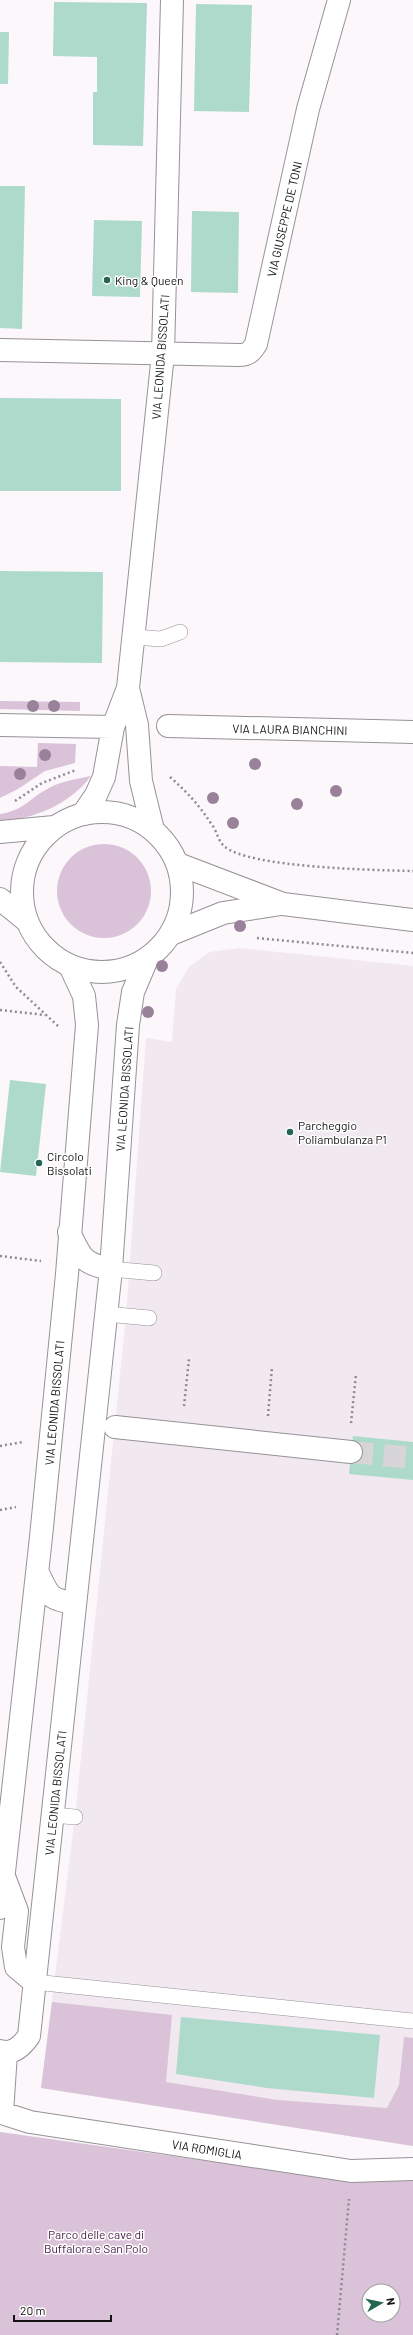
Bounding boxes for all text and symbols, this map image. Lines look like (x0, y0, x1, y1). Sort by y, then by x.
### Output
street label: VIA GIUSEPPE DE TONI (264, 160, 304, 278)
place label: King & Queen (115, 273, 184, 287)
marker: King & Queen (102, 275, 112, 285)
street label: VIA LEONIDA BISSOLATI (149, 294, 171, 420)
street label: VIA LAURA BIANCHINI (232, 721, 348, 737)
street label: VIA LEONIDA BISSOLATI (113, 1026, 135, 1152)
place label: Parcheggio Poliambulanza P1 (298, 1118, 387, 1146)
marker: Parcheggio Poliambulanza P1 (285, 1127, 295, 1137)
place label: Circolo Bissolati (47, 1149, 92, 1177)
marker: Circolo Bissolati (34, 1158, 44, 1168)
street label: VIA LEONIDA BISSOLATI (42, 1340, 66, 1466)
street label: VIA LEONIDA BISSOLATI (41, 1730, 69, 1856)
street label: VIA ROMIGLIA (171, 2137, 243, 2161)
park label: Parco delle cave di Buffalora e San Polo (44, 2227, 148, 2255)
north arrow (361, 2283, 401, 2323)
scale bar (14, 2297, 111, 2323)
text: N (384, 2297, 398, 2306)
text: 20 m (20, 2303, 46, 2317)

